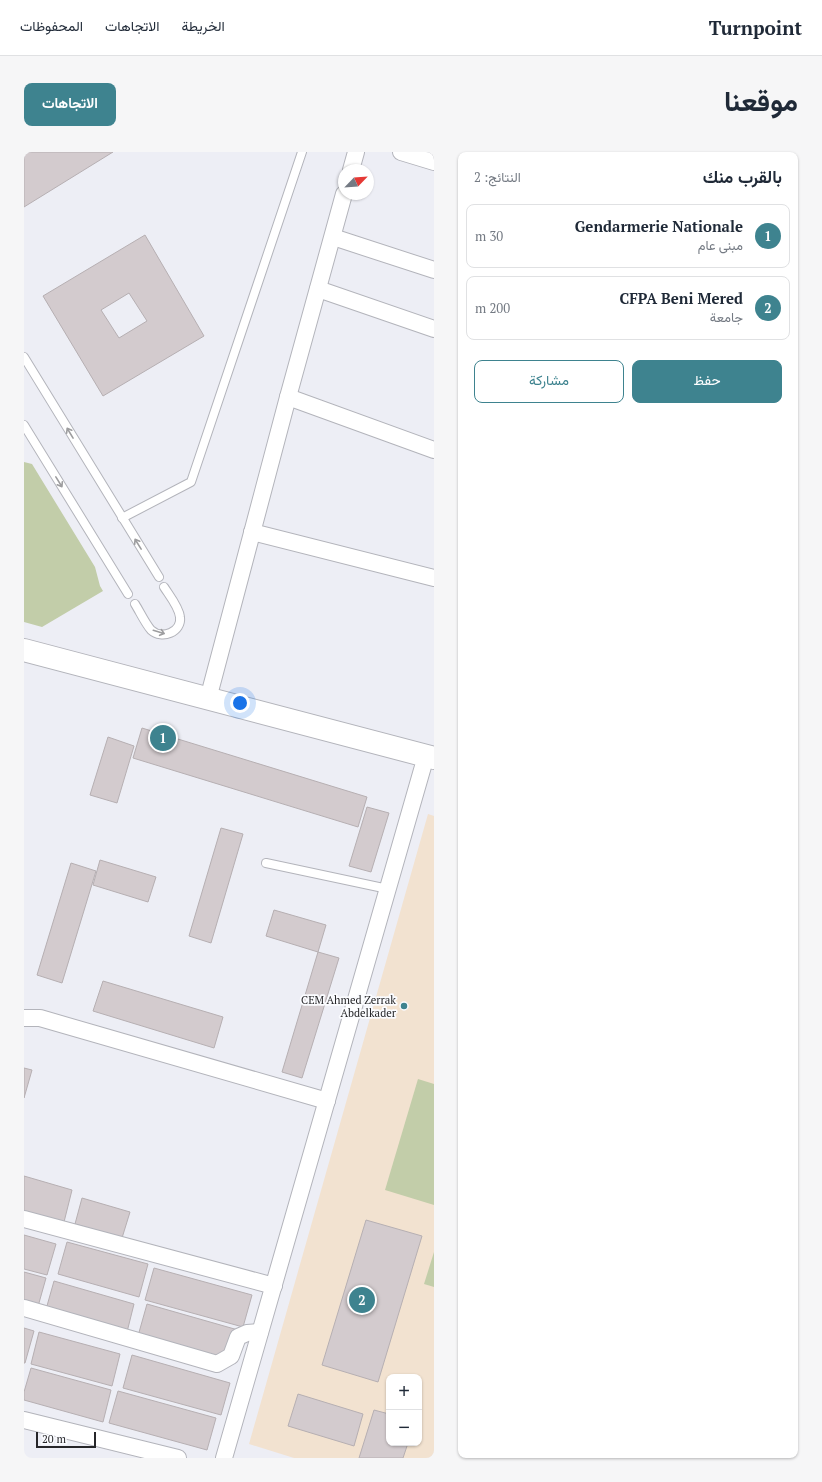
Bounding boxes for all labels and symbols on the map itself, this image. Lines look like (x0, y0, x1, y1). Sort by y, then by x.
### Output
north arrow (338, 164, 374, 200)
one-way arrow (66, 427, 74, 439)
one-way arrow (56, 476, 64, 488)
one-way arrow (134, 539, 142, 550)
one-way arrow (152, 629, 165, 636)
your location (230, 693, 250, 713)
pin: 1 (150, 723, 176, 753)
place label: CEM Ahmed Zerrak Abdelkader (301, 993, 397, 1020)
marker: CEM Ahmed Zerrak Abdelkader (399, 1001, 409, 1011)
pin: 2 (349, 1285, 375, 1315)
scale bar (36, 1430, 96, 1449)

